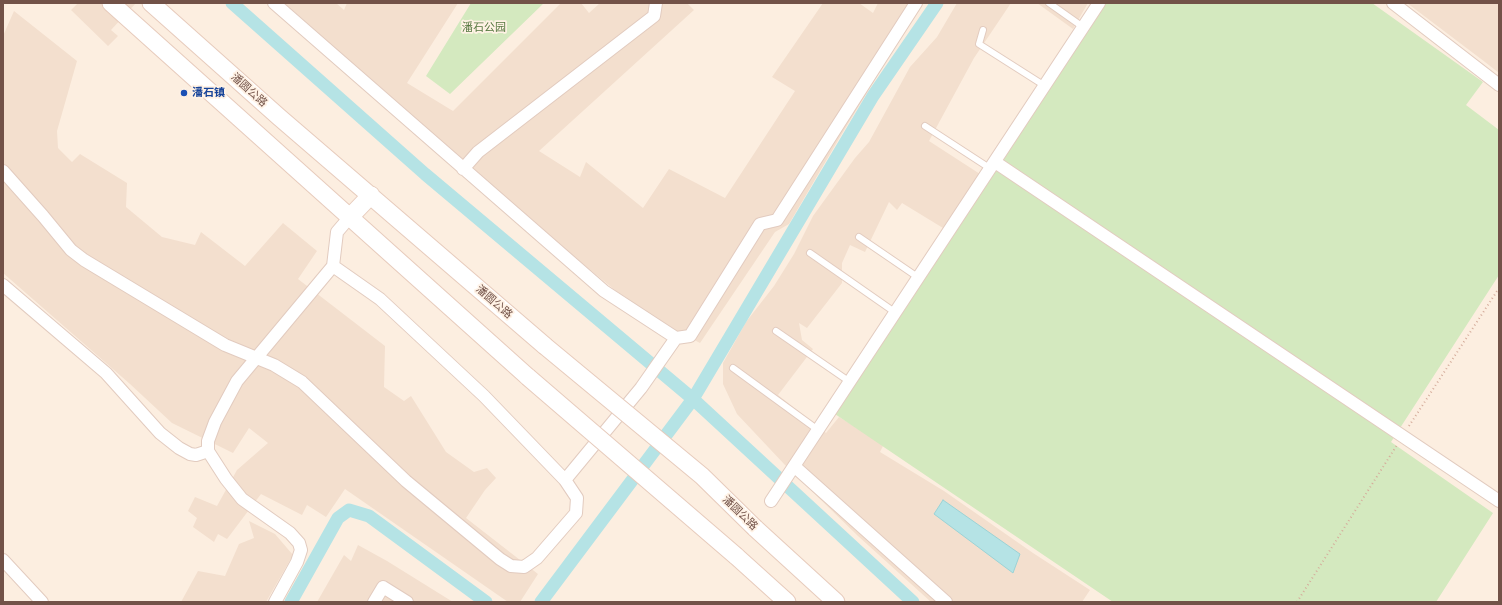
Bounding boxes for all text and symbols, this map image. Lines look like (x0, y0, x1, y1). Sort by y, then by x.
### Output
park label: 潘石公园 (462, 21, 506, 35)
street label: 潘圆公路 (228, 70, 270, 110)
place label: 潘石镇 (192, 86, 225, 100)
marker: 潘石镇 (179, 88, 189, 98)
street label: 潘圆公路 (473, 283, 515, 321)
street label: 潘圆公路 (720, 493, 760, 533)

